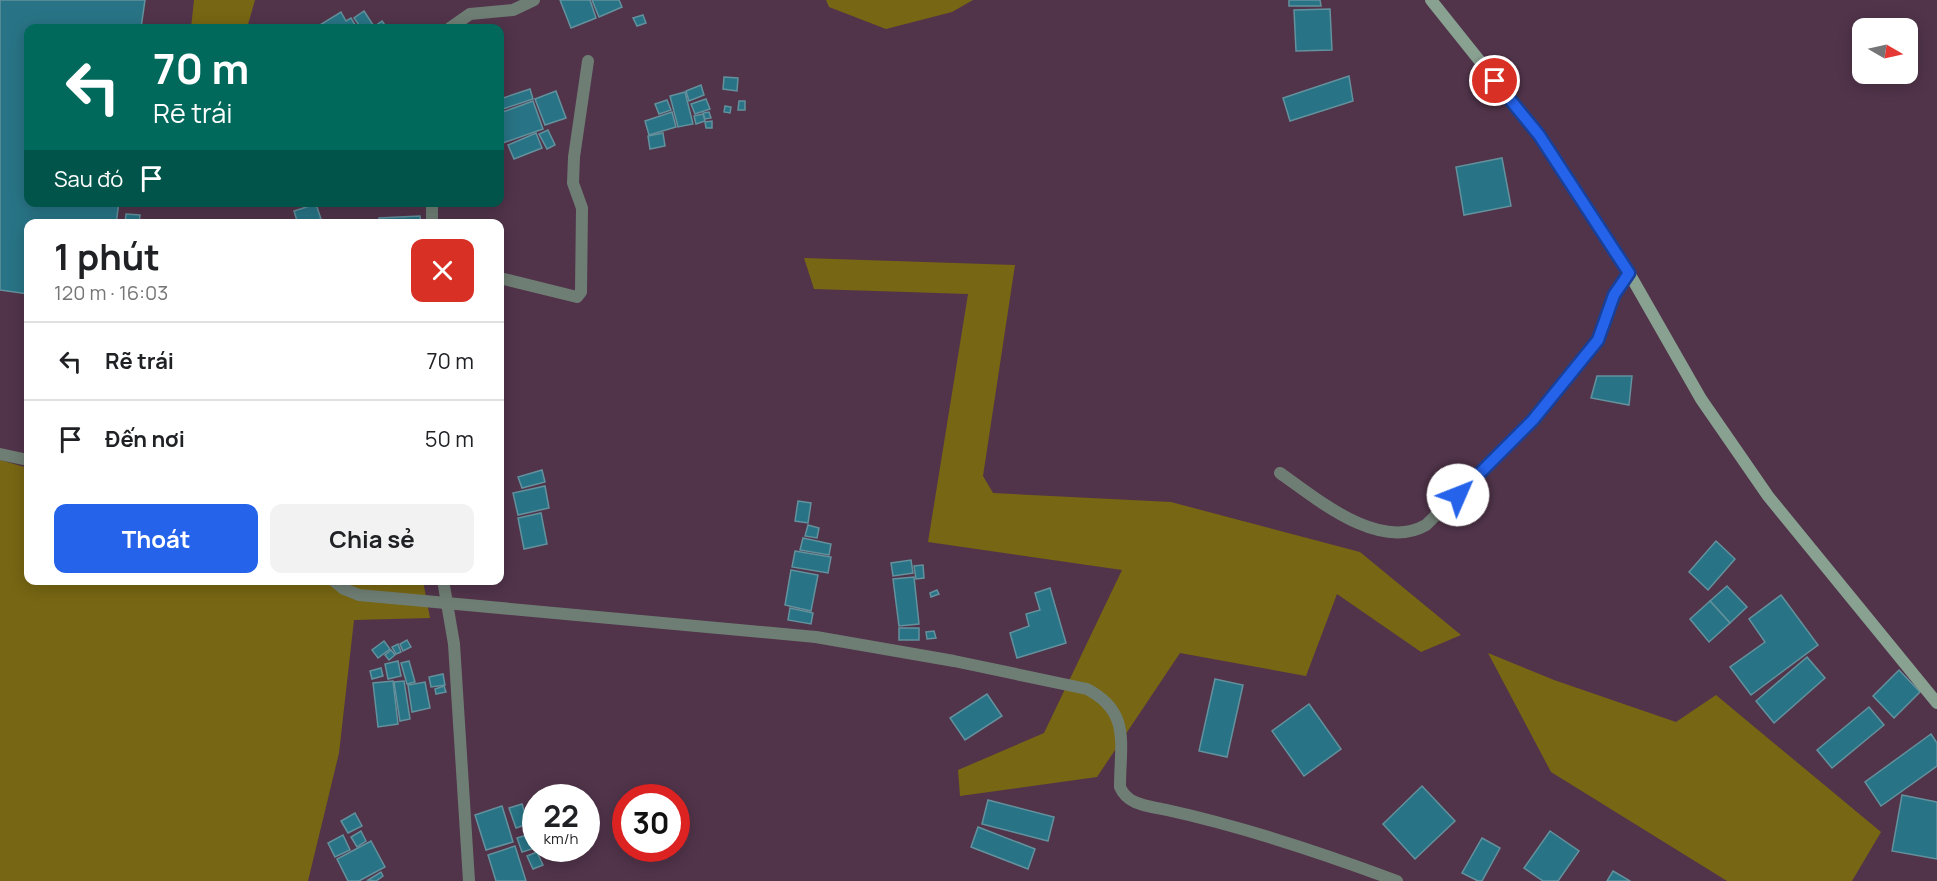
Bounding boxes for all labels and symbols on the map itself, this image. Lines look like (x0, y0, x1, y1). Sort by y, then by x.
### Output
north arrow (1852, 18, 1918, 84)
pin (1469, 55, 1520, 106)
position arrow (1426, 463, 1490, 527)
speed limit sign: 30 (612, 784, 690, 862)

